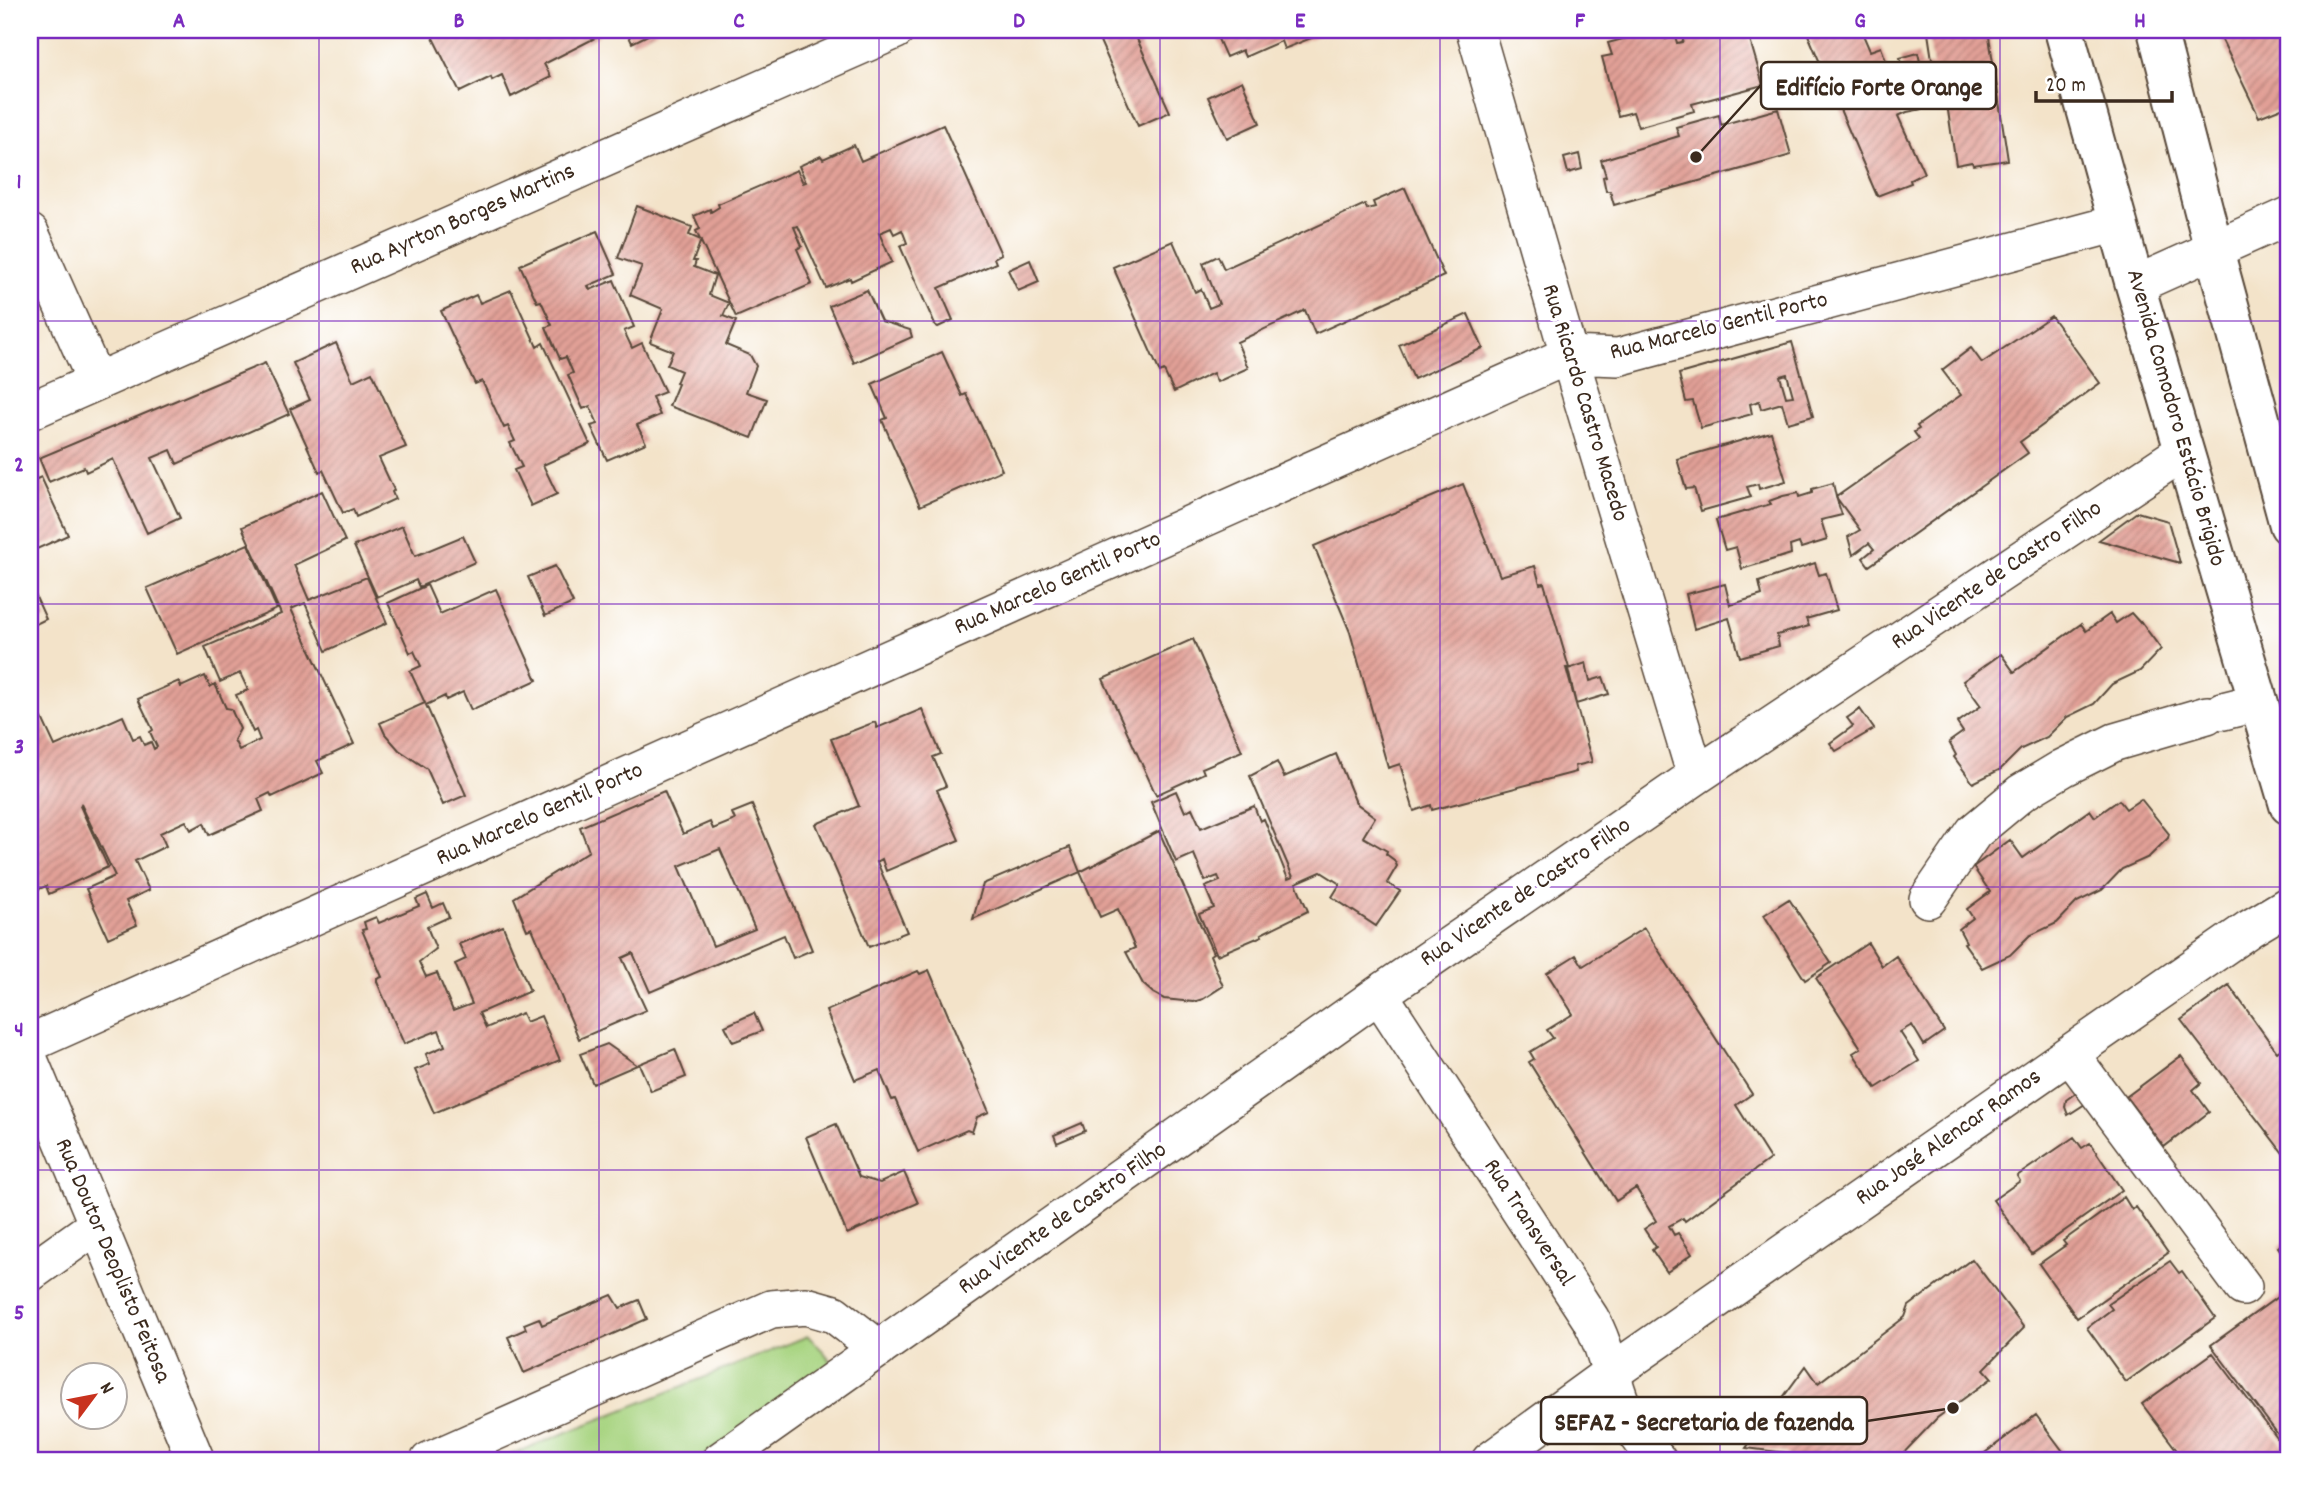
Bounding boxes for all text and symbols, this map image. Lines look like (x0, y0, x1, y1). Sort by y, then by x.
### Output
text: A (173, 6, 185, 39)
text: B (454, 6, 465, 39)
text: C (733, 6, 745, 39)
text: D (1013, 6, 1025, 39)
text: E (1295, 6, 1306, 39)
text: F (1575, 6, 1586, 39)
text: G (1854, 6, 1866, 39)
text: H (2134, 6, 2146, 39)
scale bar (2036, 60, 2172, 104)
callout: Edifício Forte Orange (1761, 62, 1996, 109)
text: Edifício Forte Orange (1776, 71, 1982, 108)
text: 20 m (2046, 72, 2086, 102)
street label: Rua Ayrton Borges Martins (345, 155, 581, 285)
text: 1 (16, 167, 22, 200)
street label: Avenida Comodoro Estácio Brigido (2116, 266, 2234, 570)
street label: Rua Ricardo Castro Macedo (1532, 280, 1636, 526)
street label: Rua Marcelo Gentil Porto (1607, 283, 1831, 371)
text: 2 (14, 450, 24, 483)
street label: Rua Vicente de Castro Filho (1885, 493, 2109, 659)
street label: Rua Marcelo Gentil Porto (949, 523, 1167, 645)
text: 3 (14, 732, 24, 765)
street label: Rua Marcelo Gentil Porto (431, 754, 649, 876)
street label: Rua Vicente de Castro Filho (1414, 810, 1638, 976)
text: 4 (14, 1015, 24, 1048)
street label: Rua José Alencar Ramos (1849, 1061, 2049, 1215)
street label: Rua Doutor Deoplisto Feitosa (45, 1133, 179, 1389)
street label: Rua Vicente de Castro Filho (952, 1134, 1174, 1304)
street label: Rua Transversal (1474, 1152, 1582, 1294)
text: 5 (14, 1298, 24, 1331)
north arrow (60, 1362, 130, 1432)
text: N (92, 1378, 119, 1400)
callout: SEFAZ - Secretaria de fazenda (1541, 1397, 1867, 1444)
text: SEFAZ - Secretaria de fazenda (1555, 1406, 1854, 1443)

